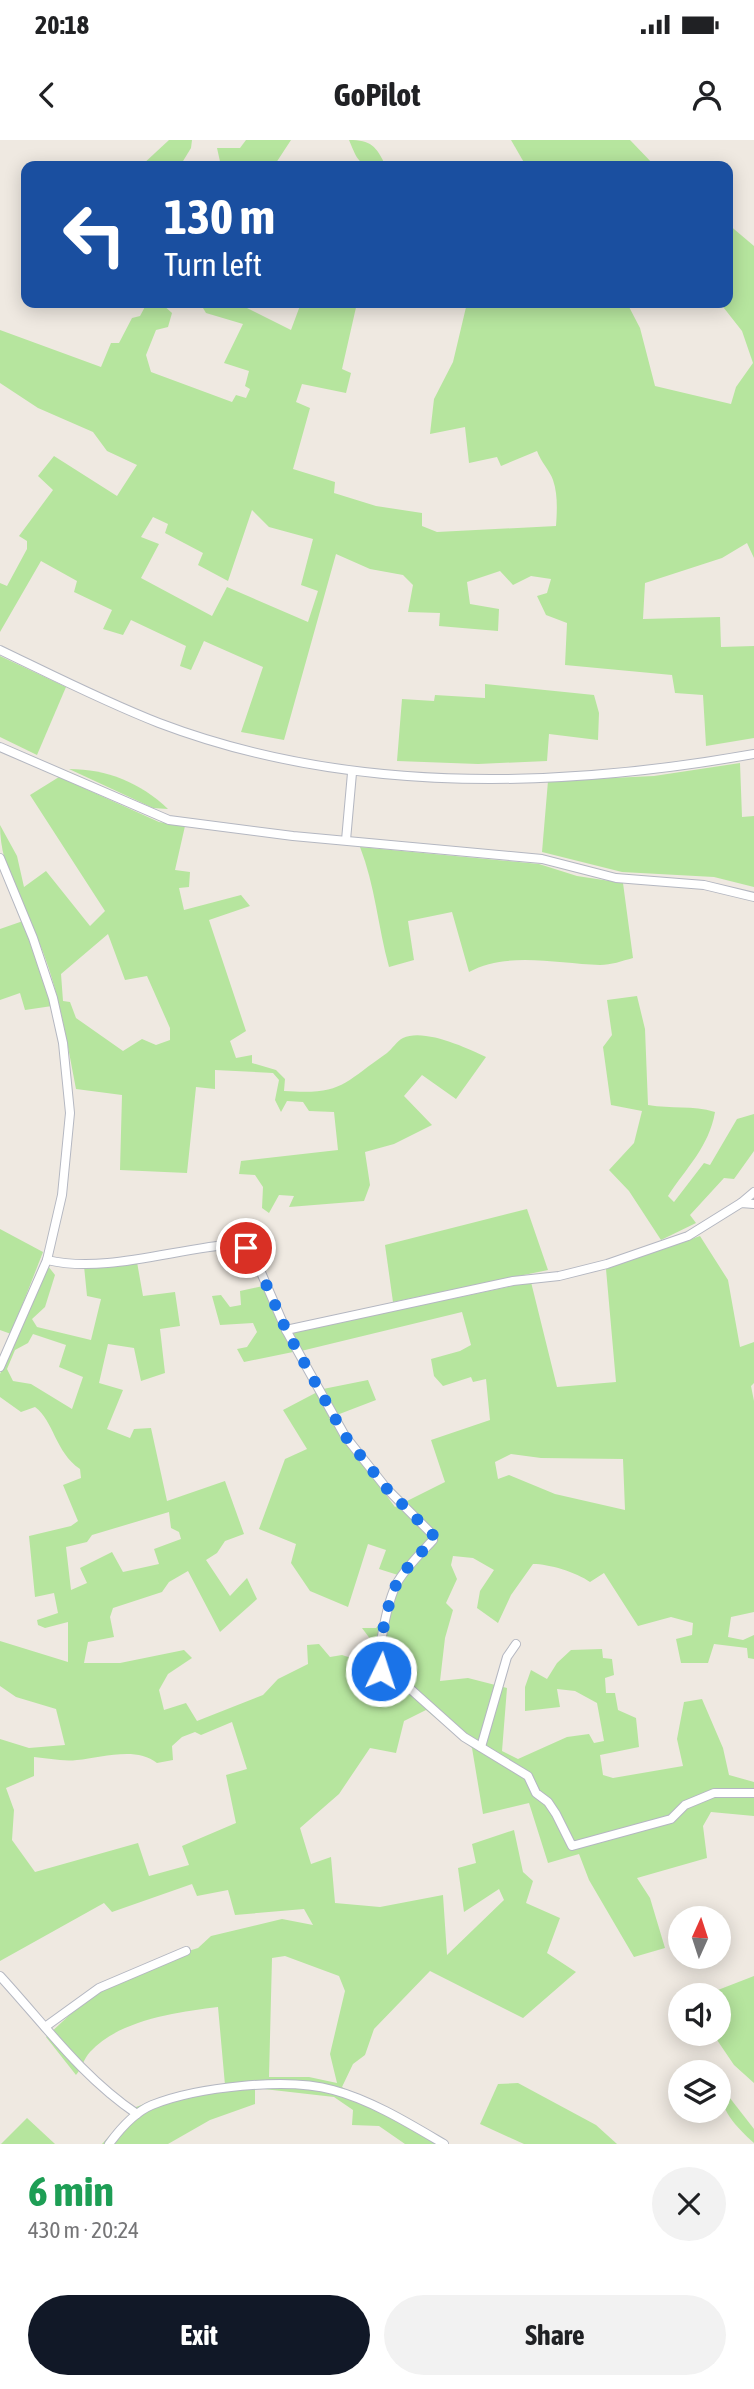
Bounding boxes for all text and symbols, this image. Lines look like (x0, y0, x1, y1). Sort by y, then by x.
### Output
text: 20:18 (35, 10, 89, 40)
icon: back (28, 76, 66, 114)
text: GoPilot (333, 76, 421, 113)
icon: person (688, 76, 726, 114)
text: 130 m (164, 188, 275, 244)
icon: left (49, 189, 140, 280)
text: Turn left (164, 246, 262, 283)
pin (216, 1218, 276, 1278)
icon: arrive (227, 1229, 265, 1267)
position arrow (344, 1634, 418, 1708)
north arrow (668, 1906, 732, 1969)
map controls (668, 1906, 731, 2123)
button: sound (668, 1983, 731, 2046)
button: layers (668, 2060, 731, 2123)
text: 6 min (28, 2167, 114, 2215)
button: close (652, 2167, 726, 2241)
text: 430 m · 20:24 (28, 2217, 139, 2243)
button: Exit (28, 2295, 370, 2375)
button: Share (384, 2295, 726, 2375)

